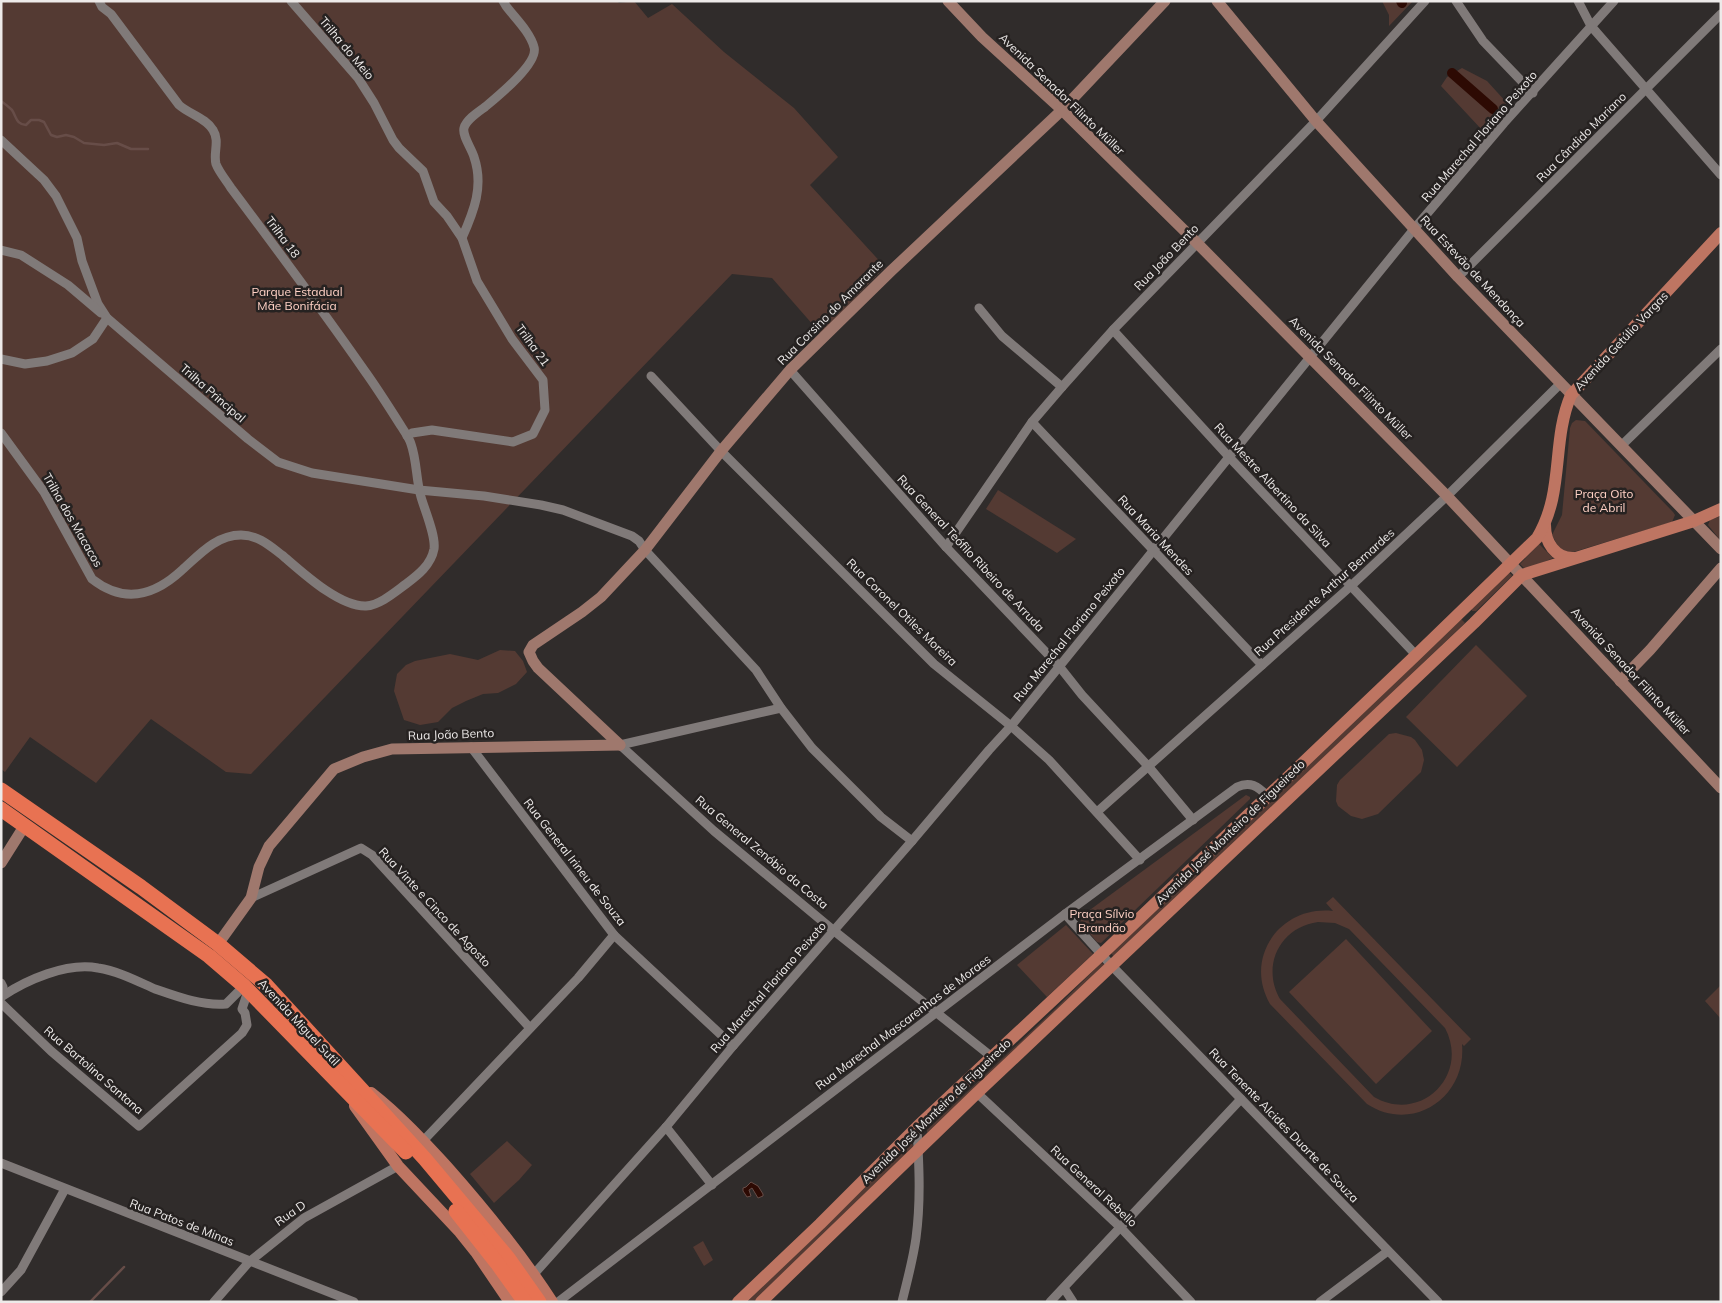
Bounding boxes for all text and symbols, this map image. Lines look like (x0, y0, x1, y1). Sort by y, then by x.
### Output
street label: Trilha do Meio (316, 14, 378, 83)
street label: Avenida Senador Filinto Müller (996, 30, 1128, 158)
street label: Rua Marechal Floriano Peixoto (1418, 67, 1540, 205)
street label: Rua Cândido Mariano (1533, 89, 1629, 185)
street label: Rua Estevão de Mendonça (1417, 212, 1529, 330)
street label: Trilha 18 (263, 213, 303, 261)
street label: Rua João Bento (1131, 221, 1201, 293)
street label: Rua Corsino do Amarante (774, 256, 886, 368)
park label: Parque Estadual Mãe Bonifácia (251, 284, 343, 313)
street label: Avenida Getúlio Vargas (1571, 288, 1671, 394)
street label: Avenida Senador Filinto Müller (1286, 313, 1416, 443)
street label: Trilha 21 (513, 321, 553, 369)
street label: Trilha Principal (177, 361, 249, 425)
street label: Rua Mestre Albertino da Silva (1211, 420, 1335, 550)
street label: Trilha dos Macacos (40, 470, 106, 570)
street label: Rua General Teófilo Ribeiro de Arruda (894, 471, 1048, 635)
park label: Praça Oito de Abril (1575, 486, 1633, 515)
street label: Rua Maria Mendes (1115, 492, 1197, 578)
street label: Rua Presidente Arthur Bernardes (1251, 525, 1397, 659)
street label: Rua Coronel Otiles Moreira (844, 555, 960, 669)
street label: Rua Marechal Floriano Peixoto (1010, 564, 1128, 704)
street label: Avenida Senador Filinto Müller (1568, 604, 1694, 738)
street label: Rua João Bento (408, 725, 495, 743)
street label: Avenida José Monteiro de Figueiredo (1152, 756, 1308, 908)
street label: Rua General Zenóbio da Costa (693, 792, 831, 912)
street label: Rua General Irineu de Souza (521, 795, 629, 929)
street label: Rua Vinte e Cinco de Agosto (376, 844, 494, 970)
park label: Praça Sílvio Brandão (1070, 906, 1135, 935)
street label: Rua Marechal Floriano Peixoto (707, 918, 829, 1056)
street label: Rua Marechal Mascarenhas de Moraes (812, 951, 994, 1093)
street label: Avenida Miguel Sutil (255, 976, 343, 1068)
street label: Rua Bartolina Santana (41, 1023, 147, 1117)
street label: Avenida José Monteiro de Figueiredo (858, 1035, 1014, 1187)
street label: Rua Tenente Alcides Duarte de Souza (1206, 1045, 1362, 1205)
street label: Rua General Rebello (1048, 1142, 1140, 1230)
street label: Rua Patos de Minas (128, 1195, 236, 1249)
street label: Rua D (272, 1197, 308, 1229)

